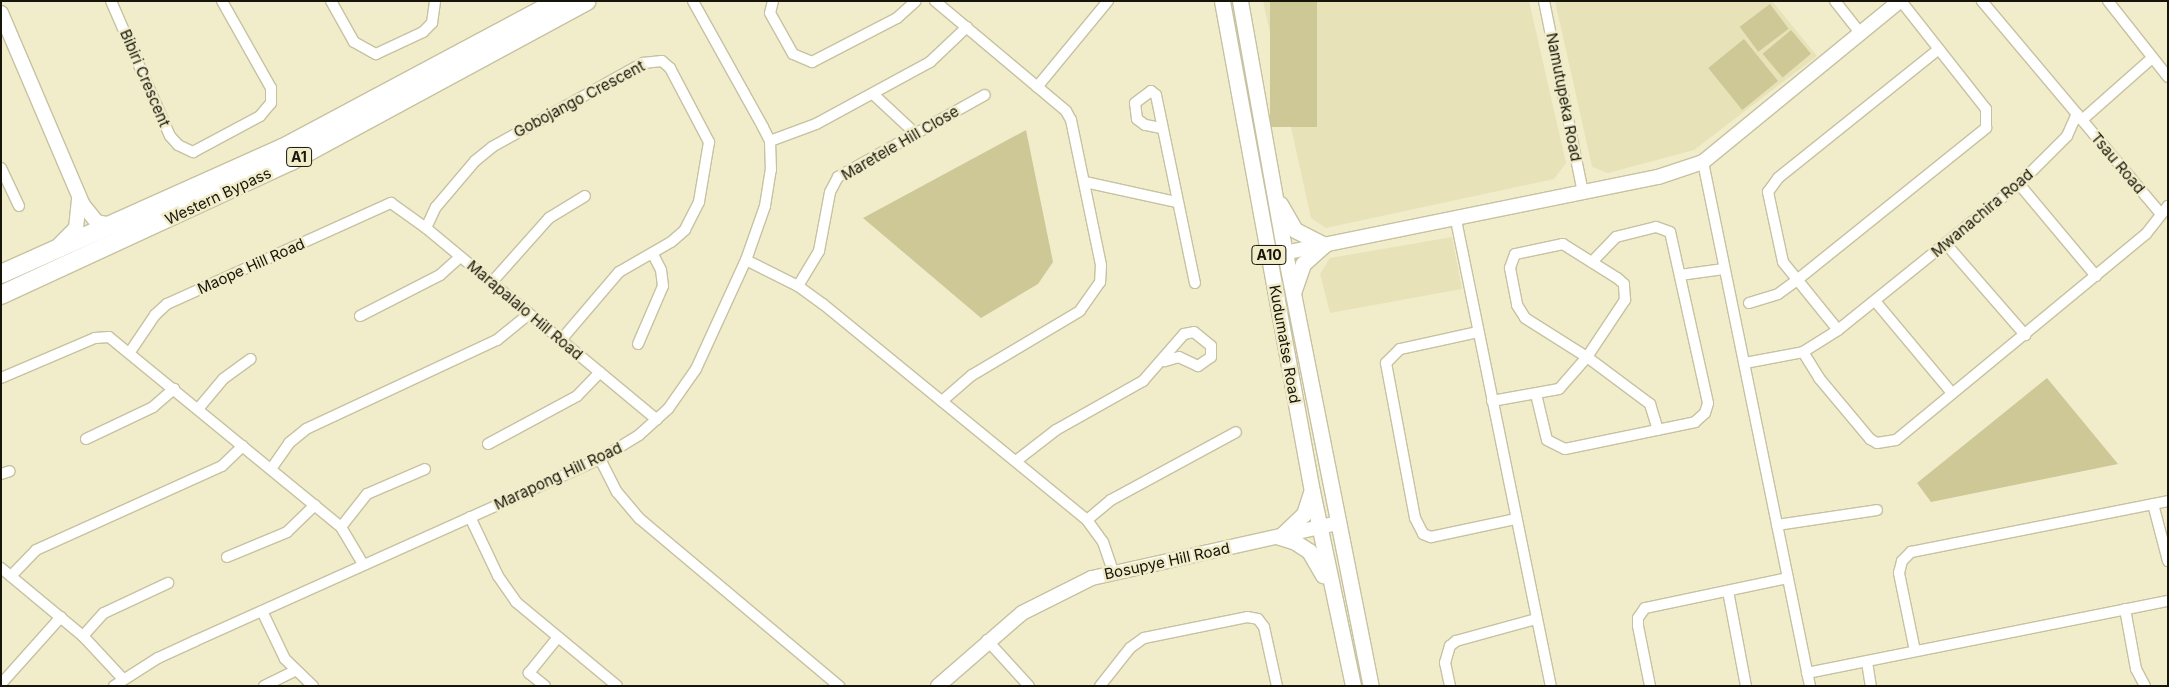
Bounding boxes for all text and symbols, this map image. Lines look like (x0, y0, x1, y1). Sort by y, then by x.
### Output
street label: Bibiri Crescent (116, 27, 174, 129)
street label: Namutupeka Road (1543, 31, 1585, 163)
street label: Gobojango Crescent (510, 57, 648, 141)
street label: Maretele Hill Close (838, 102, 962, 184)
street label: Tsau Road (2087, 129, 2149, 197)
road number: A1 (285, 146, 313, 168)
street label: Western Bypass (162, 164, 274, 228)
street label: Mwanachira Road (1928, 165, 2036, 261)
street label: Maope Hill Road (195, 234, 307, 298)
road number: A10 (1250, 244, 1288, 266)
street label: Marapalalo Hill Road (464, 256, 586, 364)
street label: Kudumatse Road (1266, 283, 1304, 405)
street label: Marapong Hill Road (491, 438, 625, 514)
street label: Bosupye Hill Road (1103, 539, 1231, 583)

